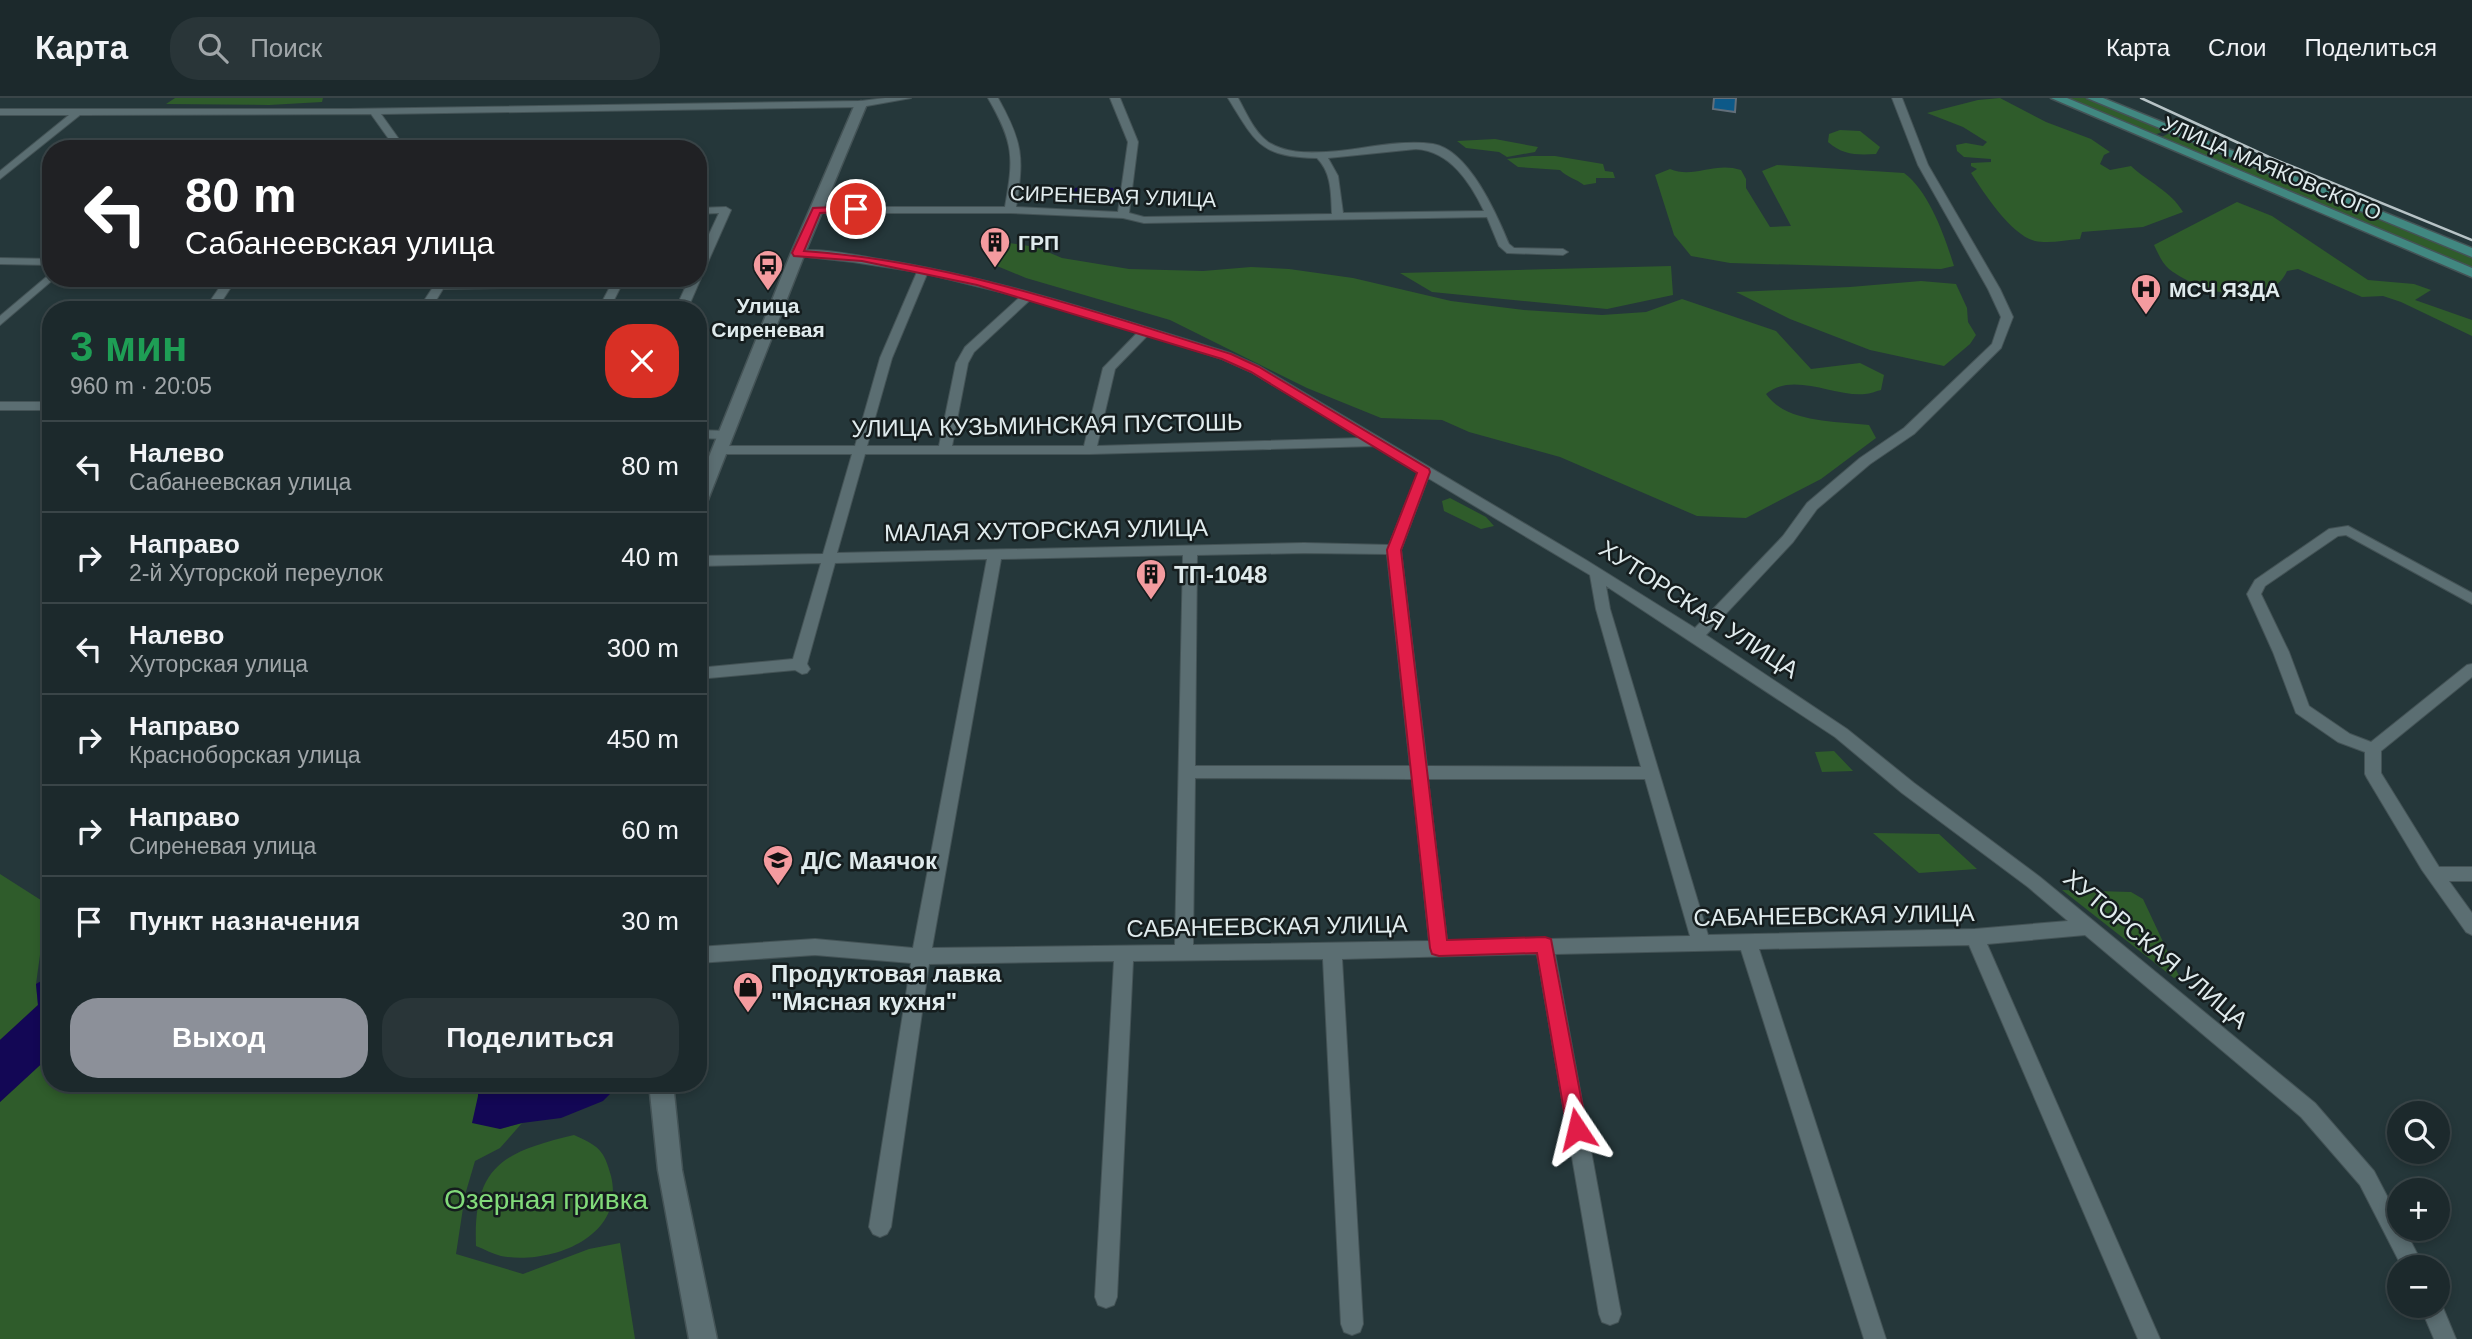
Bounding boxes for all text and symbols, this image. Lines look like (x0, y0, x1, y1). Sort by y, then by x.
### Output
search box (170, 17, 660, 80)
text: Карта (35, 29, 128, 66)
icon: search (194, 29, 232, 67)
text: Поиск (250, 33, 322, 63)
text: Карта (2106, 34, 2170, 61)
text: Слои (2208, 34, 2266, 61)
text: Поделиться (2304, 34, 2437, 61)
street label: УЛИЦА МАЯКОВСКОГО (2159, 111, 2385, 225)
icon: left (70, 168, 161, 259)
text: 80 m (185, 168, 297, 222)
pin (826, 179, 886, 239)
street label: СИРЕНЕВАЯ УЛИЦА (1009, 181, 1217, 211)
icon: arrive (837, 190, 875, 228)
text: Сабанеевская улица (185, 225, 494, 261)
building icon: ГРП (978, 225, 1012, 269)
place label: ГРП (1018, 231, 1059, 254)
bus stop icon: Улица Сиреневая (751, 248, 785, 292)
hospital icon: МСЧ ЯЗДА (2129, 272, 2163, 316)
place label: МСЧ ЯЗДА (2169, 278, 2280, 301)
place label: Улица Сиреневая (711, 294, 825, 341)
text: 3 мин (70, 323, 187, 370)
button: close (605, 324, 679, 398)
text: 960 m · 20:05 (70, 373, 212, 399)
street label: УЛИЦА КУЗЬМИНСКАЯ ПУСТОШЬ (851, 408, 1243, 442)
text: Налево (129, 438, 224, 468)
icon: left (70, 448, 108, 486)
text: 80 m (621, 451, 679, 481)
text: Сабанеевская улица (129, 469, 351, 495)
street label: МАЛАЯ ХУТОРСКАЯ УЛИЦА (884, 514, 1208, 546)
text: Направо (129, 529, 240, 559)
street label: ХУТОРСКАЯ УЛИЦА (1594, 535, 1804, 683)
icon: right (70, 539, 108, 577)
text: 40 m (621, 542, 679, 572)
building icon: ТП-1048 (1134, 557, 1168, 601)
text: 2-й Хуторской переулок (129, 560, 383, 586)
place label: ТП-1048 (1174, 561, 1267, 588)
text: Налево (129, 620, 224, 650)
icon: left (70, 630, 108, 668)
text: 300 m (607, 633, 679, 663)
text: Хуторская улица (129, 651, 308, 677)
text: Направо (129, 711, 240, 741)
icon: right (70, 721, 108, 759)
text: 450 m (607, 724, 679, 754)
text: Красноборская улица (129, 742, 361, 768)
text: Направо (129, 802, 240, 832)
icon: right (70, 812, 108, 850)
text: 60 m (621, 815, 679, 845)
text: Сиреневая улица (129, 833, 316, 859)
school or university icon: Д/С Маячок (761, 843, 795, 887)
place label: Д/С Маячок (801, 847, 938, 874)
street label: ХУТОРСКАЯ УЛИЦА (2059, 864, 2253, 1034)
street label: САБАНЕЕВСКАЯ УЛИЦА (1693, 899, 1975, 931)
icon: arrive (70, 903, 108, 941)
text: Пункт назначения (129, 906, 360, 936)
text: 30 m (621, 906, 679, 936)
street label: САБАНЕЕВСКАЯ УЛИЦА (1126, 910, 1408, 942)
place label: Продуктовая лавка "Мясная кухня" (771, 960, 1002, 1015)
shop icon: Продуктовая лавка "Мясная кухня" (731, 970, 765, 1014)
button: Выход (70, 998, 368, 1078)
button: Поделиться (382, 998, 679, 1078)
position arrow (1540, 1092, 1614, 1166)
map controls (2387, 1101, 2450, 1318)
button: search (2387, 1101, 2450, 1164)
button: + (2387, 1178, 2450, 1241)
park label: Озерная гривка (444, 1184, 649, 1215)
button: − (2387, 1255, 2450, 1318)

